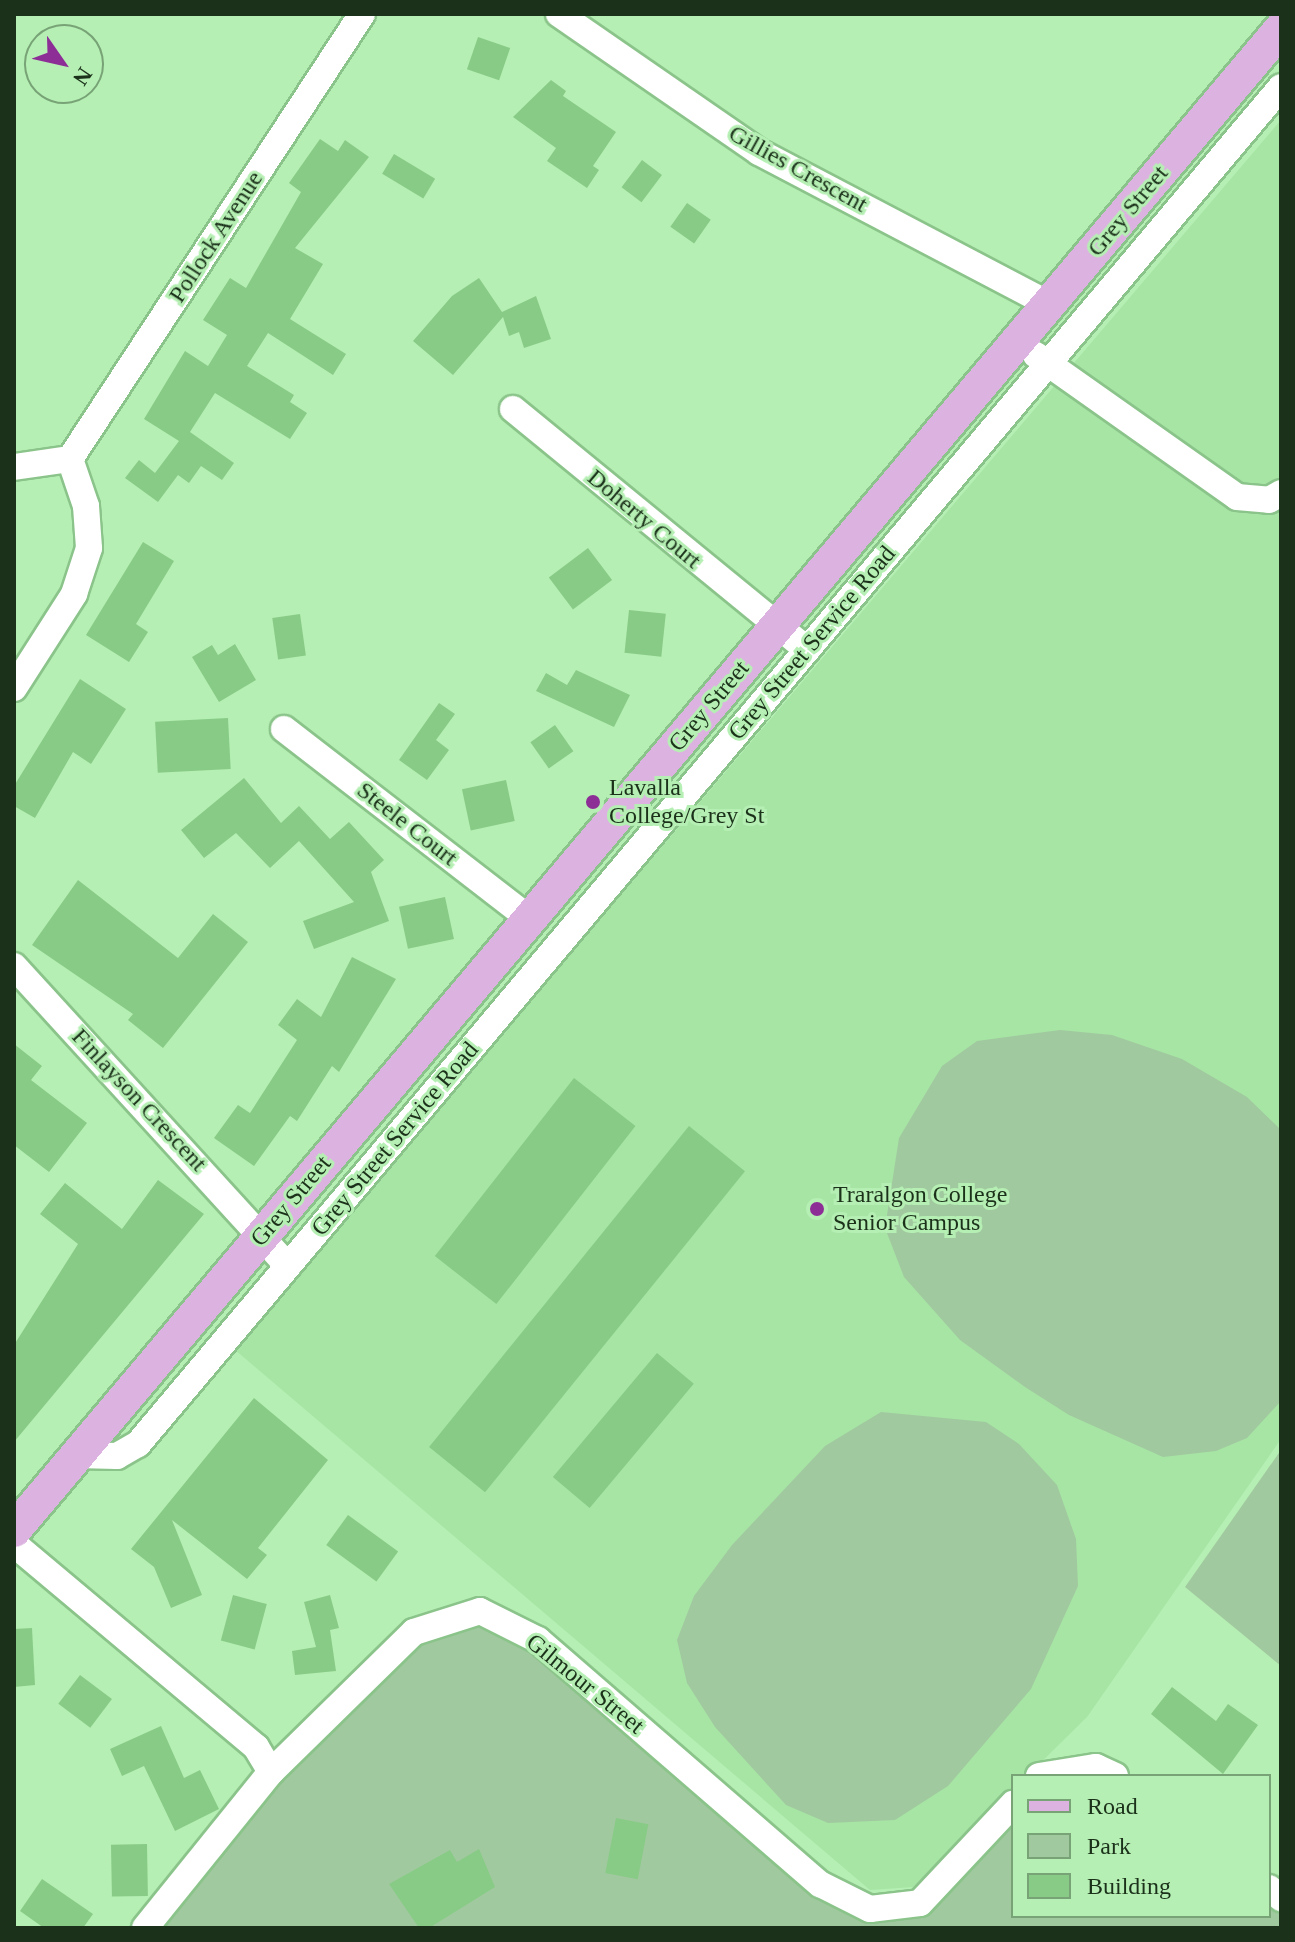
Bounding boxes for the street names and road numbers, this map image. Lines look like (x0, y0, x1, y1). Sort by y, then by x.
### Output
street label: Gillies Crescent (724, 119, 872, 219)
street label: Grey Street (1082, 160, 1174, 262)
street label: Pollock Avenue (162, 165, 270, 309)
street label: Doherty Court (581, 463, 707, 575)
street label: Grey Street Service Road (722, 540, 902, 746)
street label: Grey Street (663, 655, 755, 757)
street label: Steele Court (351, 776, 463, 872)
street label: Finlayson Crescent (66, 1023, 212, 1177)
street label: Grey Street Service Road (305, 1036, 485, 1242)
street label: Grey Street (245, 1150, 337, 1252)
street label: Gilmour Street (520, 1628, 650, 1740)

